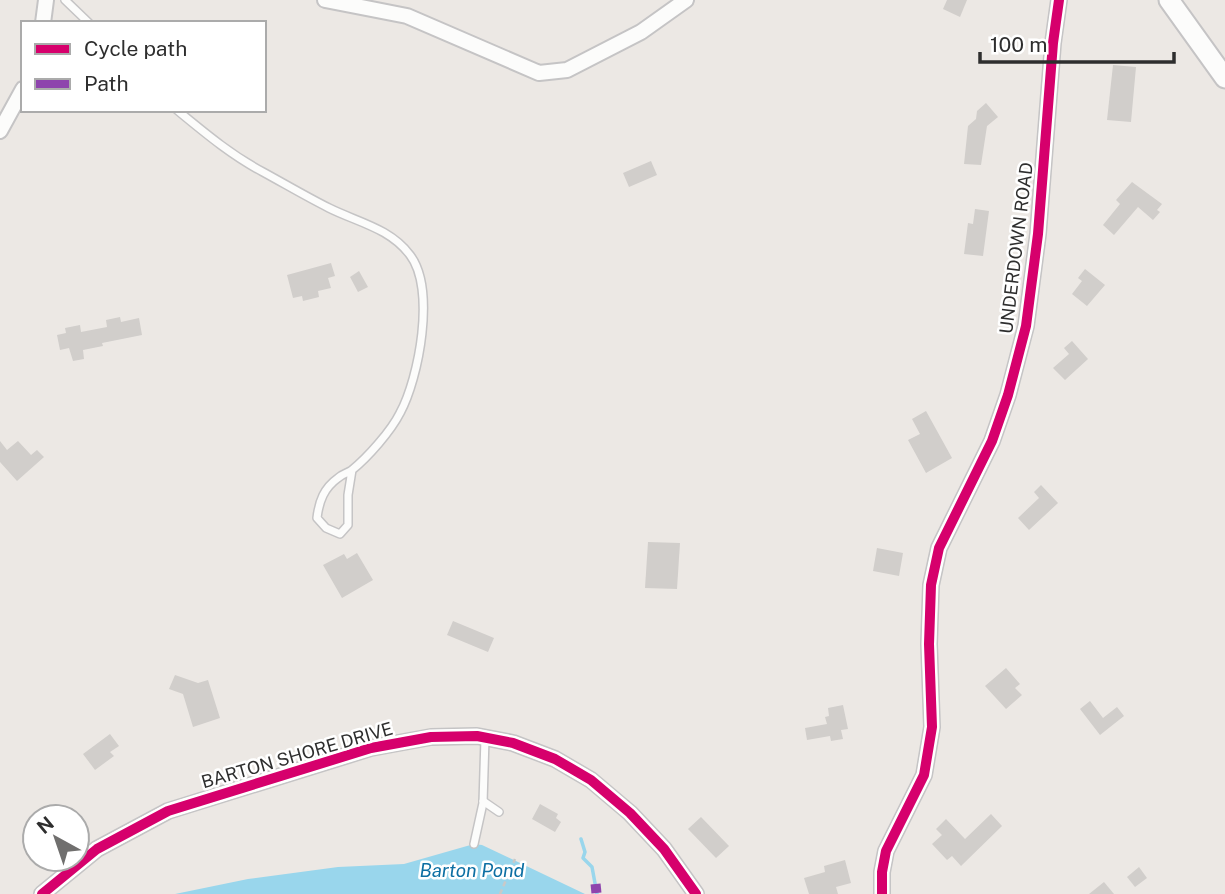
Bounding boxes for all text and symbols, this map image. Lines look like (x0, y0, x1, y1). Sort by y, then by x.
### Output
legend (21, 21, 266, 112)
scale bar (980, 21, 1174, 65)
text: 100 m (990, 32, 1047, 57)
text: Cycle path (84, 36, 187, 61)
text: Path (84, 71, 129, 96)
street label: UNDERDOWN ROAD (995, 161, 1037, 335)
street label: BARTON SHORE DRIVE (199, 718, 395, 792)
north arrow (21, 803, 91, 873)
text: N (32, 812, 58, 838)
water label: Barton Pond (419, 859, 525, 881)

